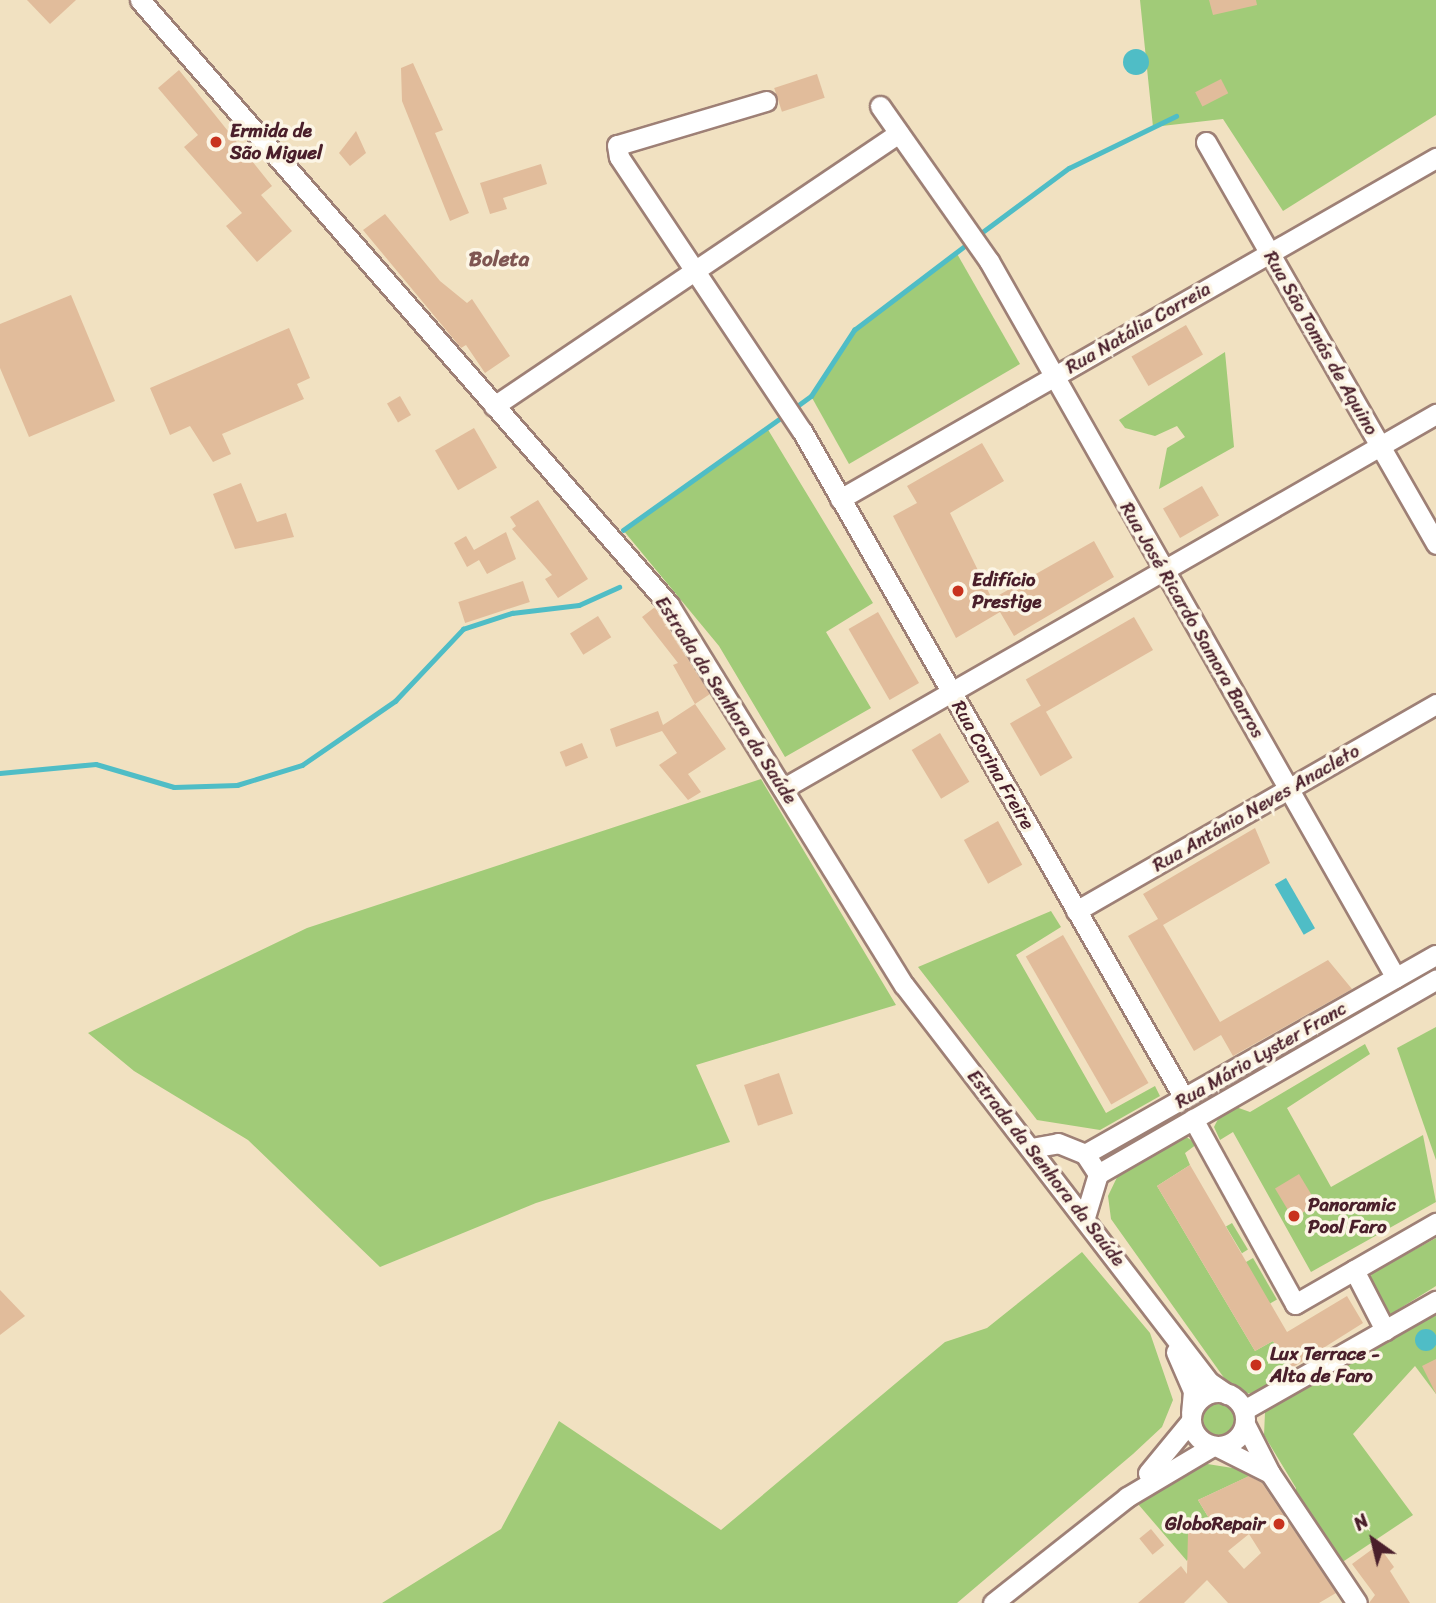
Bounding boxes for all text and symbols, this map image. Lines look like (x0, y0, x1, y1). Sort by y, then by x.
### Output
place label: Ermida de São Miguel (230, 120, 321, 164)
marker: Ermida de São Miguel (208, 134, 224, 150)
district label: Boleta (469, 246, 529, 272)
street label: Rua São Tomás de Aquino (1259, 246, 1383, 440)
street label: Rua Natália Correia (1061, 277, 1215, 379)
street label: Rua José Ricardo Samora Barros (1115, 498, 1269, 742)
place label: Edifício Prestige (972, 569, 1041, 613)
marker: Edifício Prestige (950, 583, 966, 599)
street label: Estrada da Senhora da Saúde (650, 592, 802, 808)
street label: Rua Corina Freire (947, 696, 1039, 834)
street label: Rua António Neves Anacleto (1148, 739, 1364, 877)
street label: Rua Mário Lyster Franc (1171, 997, 1351, 1113)
street label: Estrada da Senhora da Saúde (962, 1065, 1130, 1271)
place label: Panoramic Pool Faro (1308, 1194, 1396, 1238)
marker: Panoramic Pool Faro (1286, 1208, 1302, 1224)
place label: Lux Terrace - Alta de Faro (1270, 1343, 1380, 1387)
marker: Lux Terrace - Alta de Faro (1248, 1357, 1264, 1373)
north arrow (1338, 1505, 1408, 1575)
text: N (1346, 1505, 1376, 1540)
place label: GloboRepair (1165, 1513, 1265, 1535)
marker: GloboRepair (1271, 1516, 1287, 1532)

